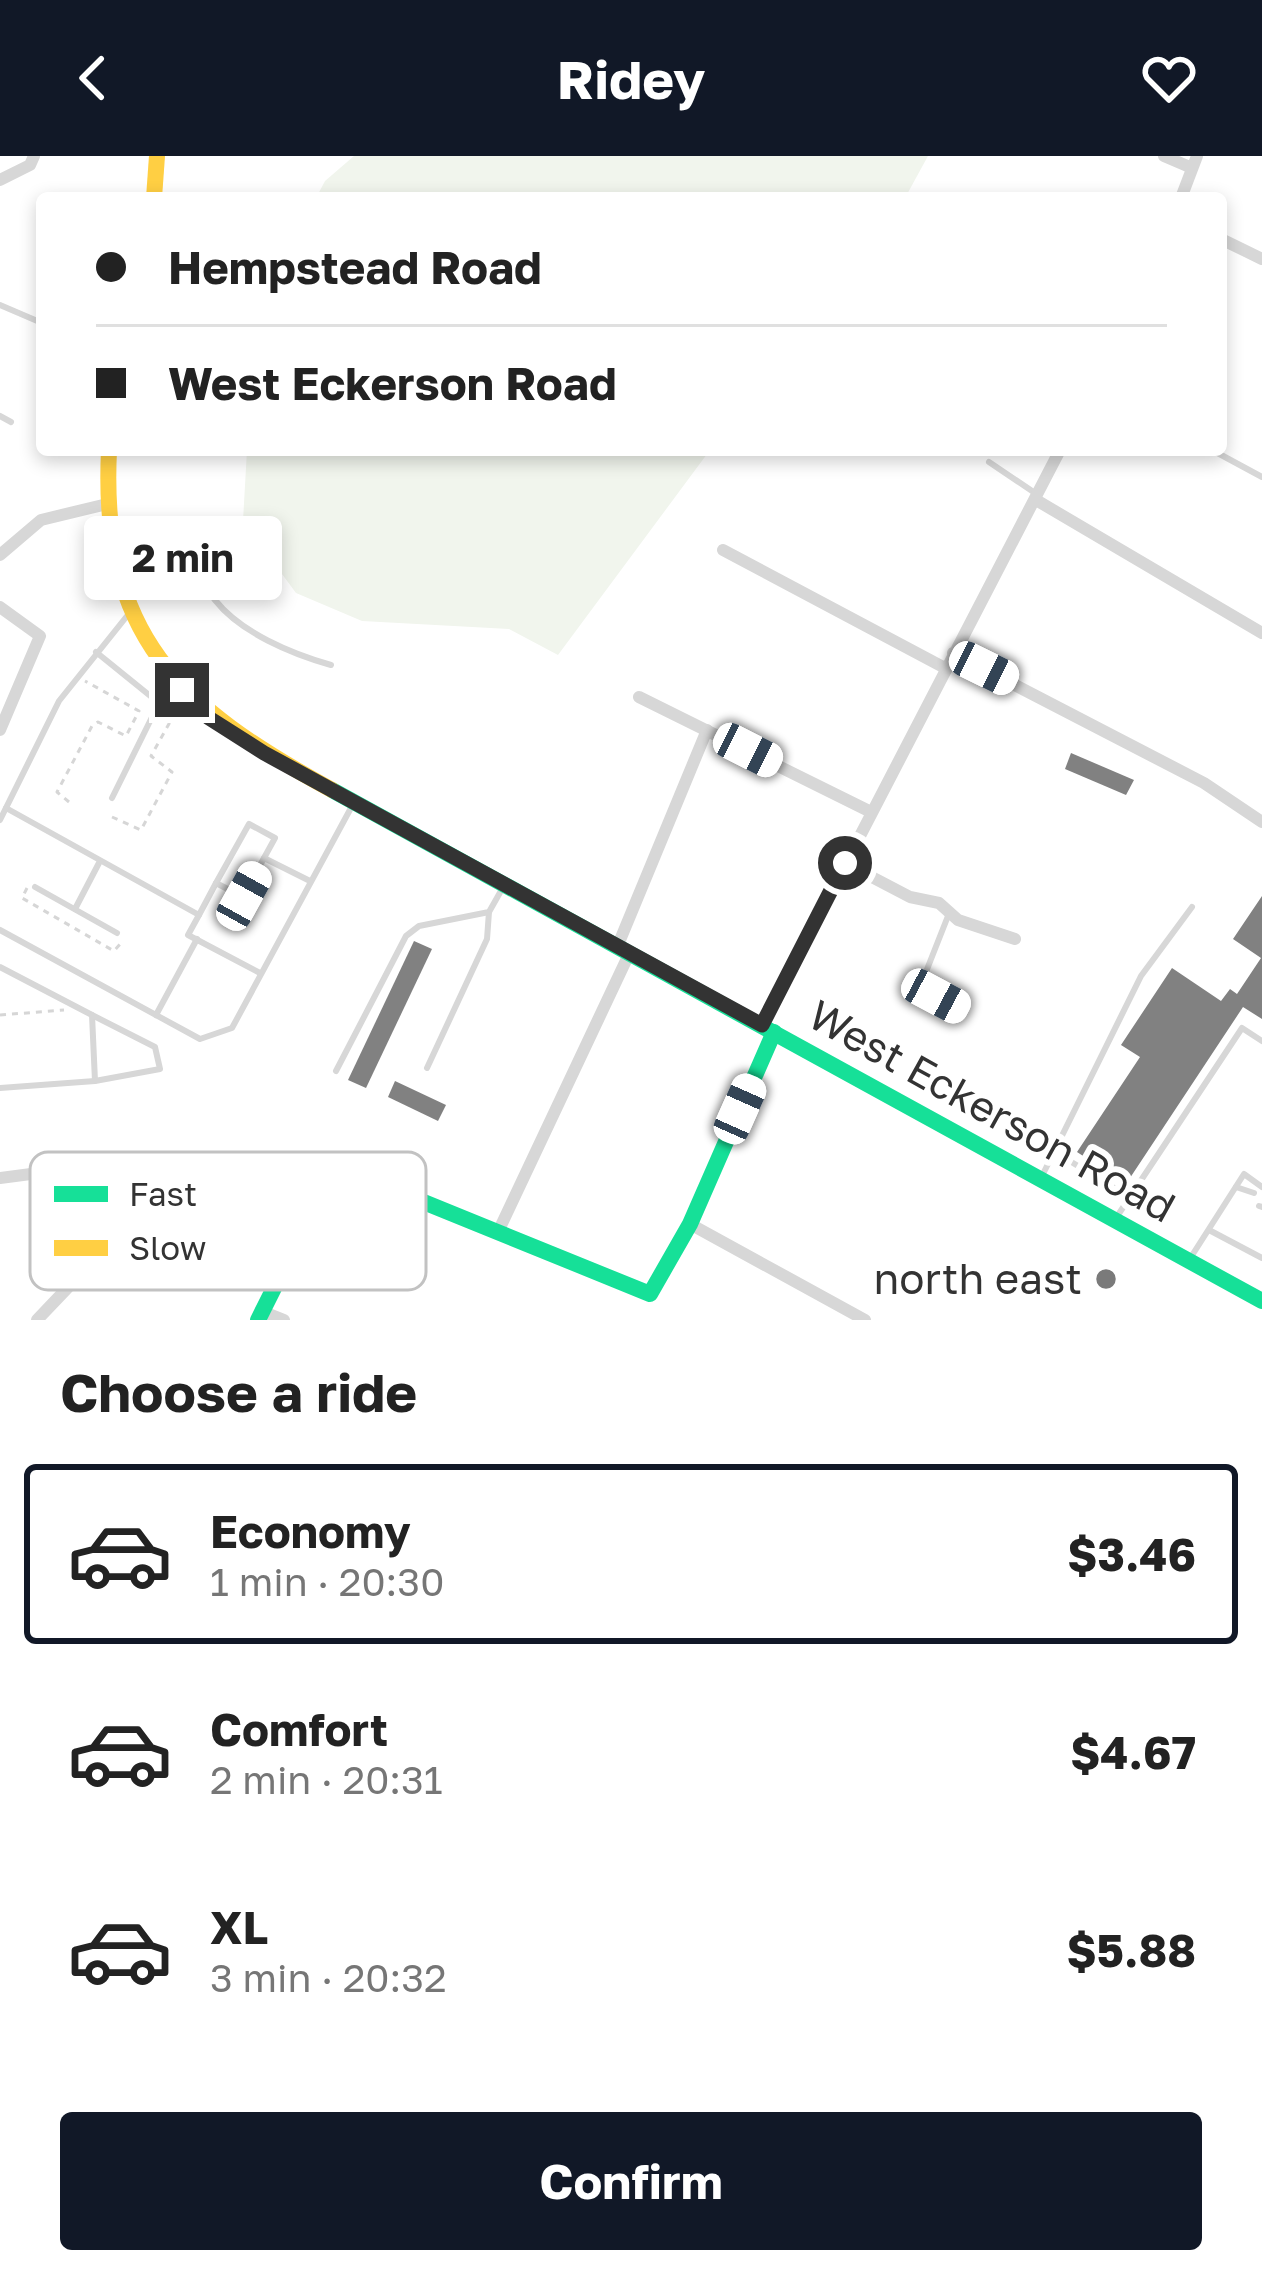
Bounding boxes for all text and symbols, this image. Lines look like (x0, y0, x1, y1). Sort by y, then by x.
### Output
icon: back (60, 45, 126, 111)
icon: heart (1136, 45, 1202, 111)
text: Ridey (557, 46, 705, 111)
text: Hempstead Road (168, 240, 542, 294)
text: West Eckerson Road (168, 356, 617, 410)
callout: 2 min (83, 516, 281, 600)
text: 2 min (132, 534, 234, 581)
car (944, 636, 1024, 700)
route end (155, 663, 209, 717)
car (708, 718, 788, 782)
route start (818, 836, 872, 890)
car (211, 856, 277, 936)
car (896, 963, 976, 1029)
street label: West Eckerson Road (801, 989, 1184, 1232)
car (709, 1069, 771, 1149)
legend (30, 1152, 426, 1290)
text: Fast (129, 1174, 197, 1213)
text: Slow (129, 1228, 207, 1267)
place label: north east (873, 1253, 1082, 1303)
marker: north east (1093, 1266, 1119, 1292)
text: Choose a ride (60, 1359, 417, 1424)
icon: car (66, 1500, 174, 1608)
text: Economy (210, 1504, 411, 1558)
text: $3.46 (1067, 1527, 1196, 1581)
text: 1 min · 20:30 (210, 1558, 444, 1605)
icon: car (66, 1698, 174, 1806)
text: Comfort (210, 1702, 388, 1756)
text: $4.67 (1070, 1725, 1196, 1779)
text: 2 min · 20:31 (210, 1756, 443, 1803)
icon: car (66, 1896, 174, 2004)
text: XL (210, 1900, 268, 1954)
text: $5.88 (1066, 1923, 1196, 1977)
text: 3 min · 20:32 (210, 1954, 447, 2001)
button: Confirm (60, 2112, 1202, 2250)

